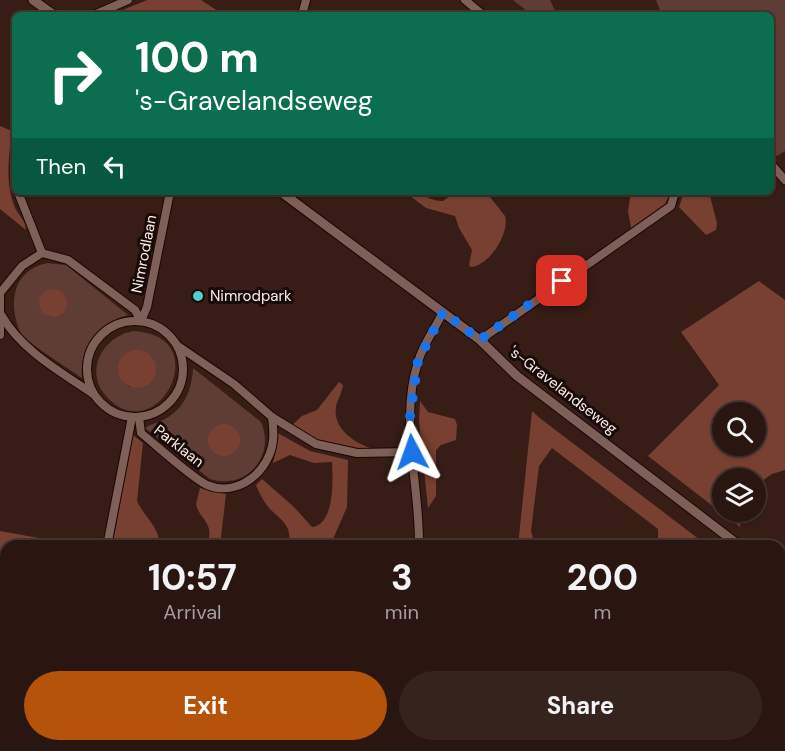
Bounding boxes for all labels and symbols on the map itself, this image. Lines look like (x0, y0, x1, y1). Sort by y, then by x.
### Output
street label: Nimrodlaan (127, 213, 161, 295)
pin (536, 255, 587, 306)
place label: Nimrodpark (210, 286, 292, 306)
marker: Nimrodpark (191, 289, 205, 303)
street label: 's-Gravelandseweg (505, 341, 621, 439)
street label: Parklaan (150, 420, 208, 472)
position arrow (380, 420, 444, 484)

